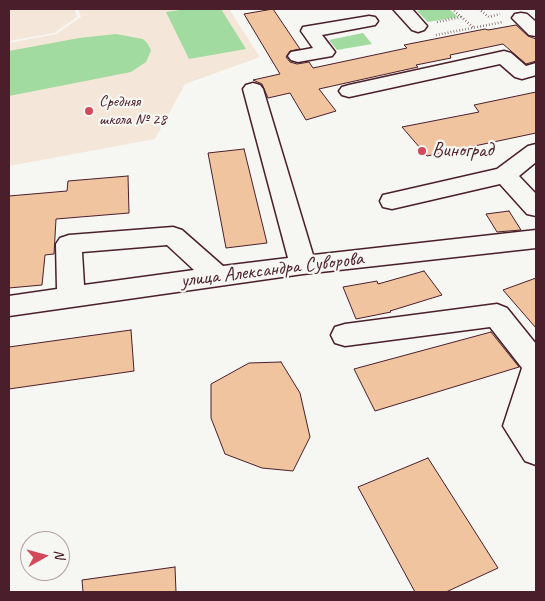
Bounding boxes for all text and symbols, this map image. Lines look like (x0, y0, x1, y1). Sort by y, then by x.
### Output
place label: Средняя школа № 28 (99, 92, 166, 130)
marker: Средняя школа № 28 (83, 105, 95, 117)
place label: Виноград (432, 139, 493, 163)
marker: Виноград (416, 145, 428, 157)
street label: улица Александра Суворова (179, 247, 365, 293)
north arrow (20, 531, 70, 581)
text: N (50, 549, 68, 560)

